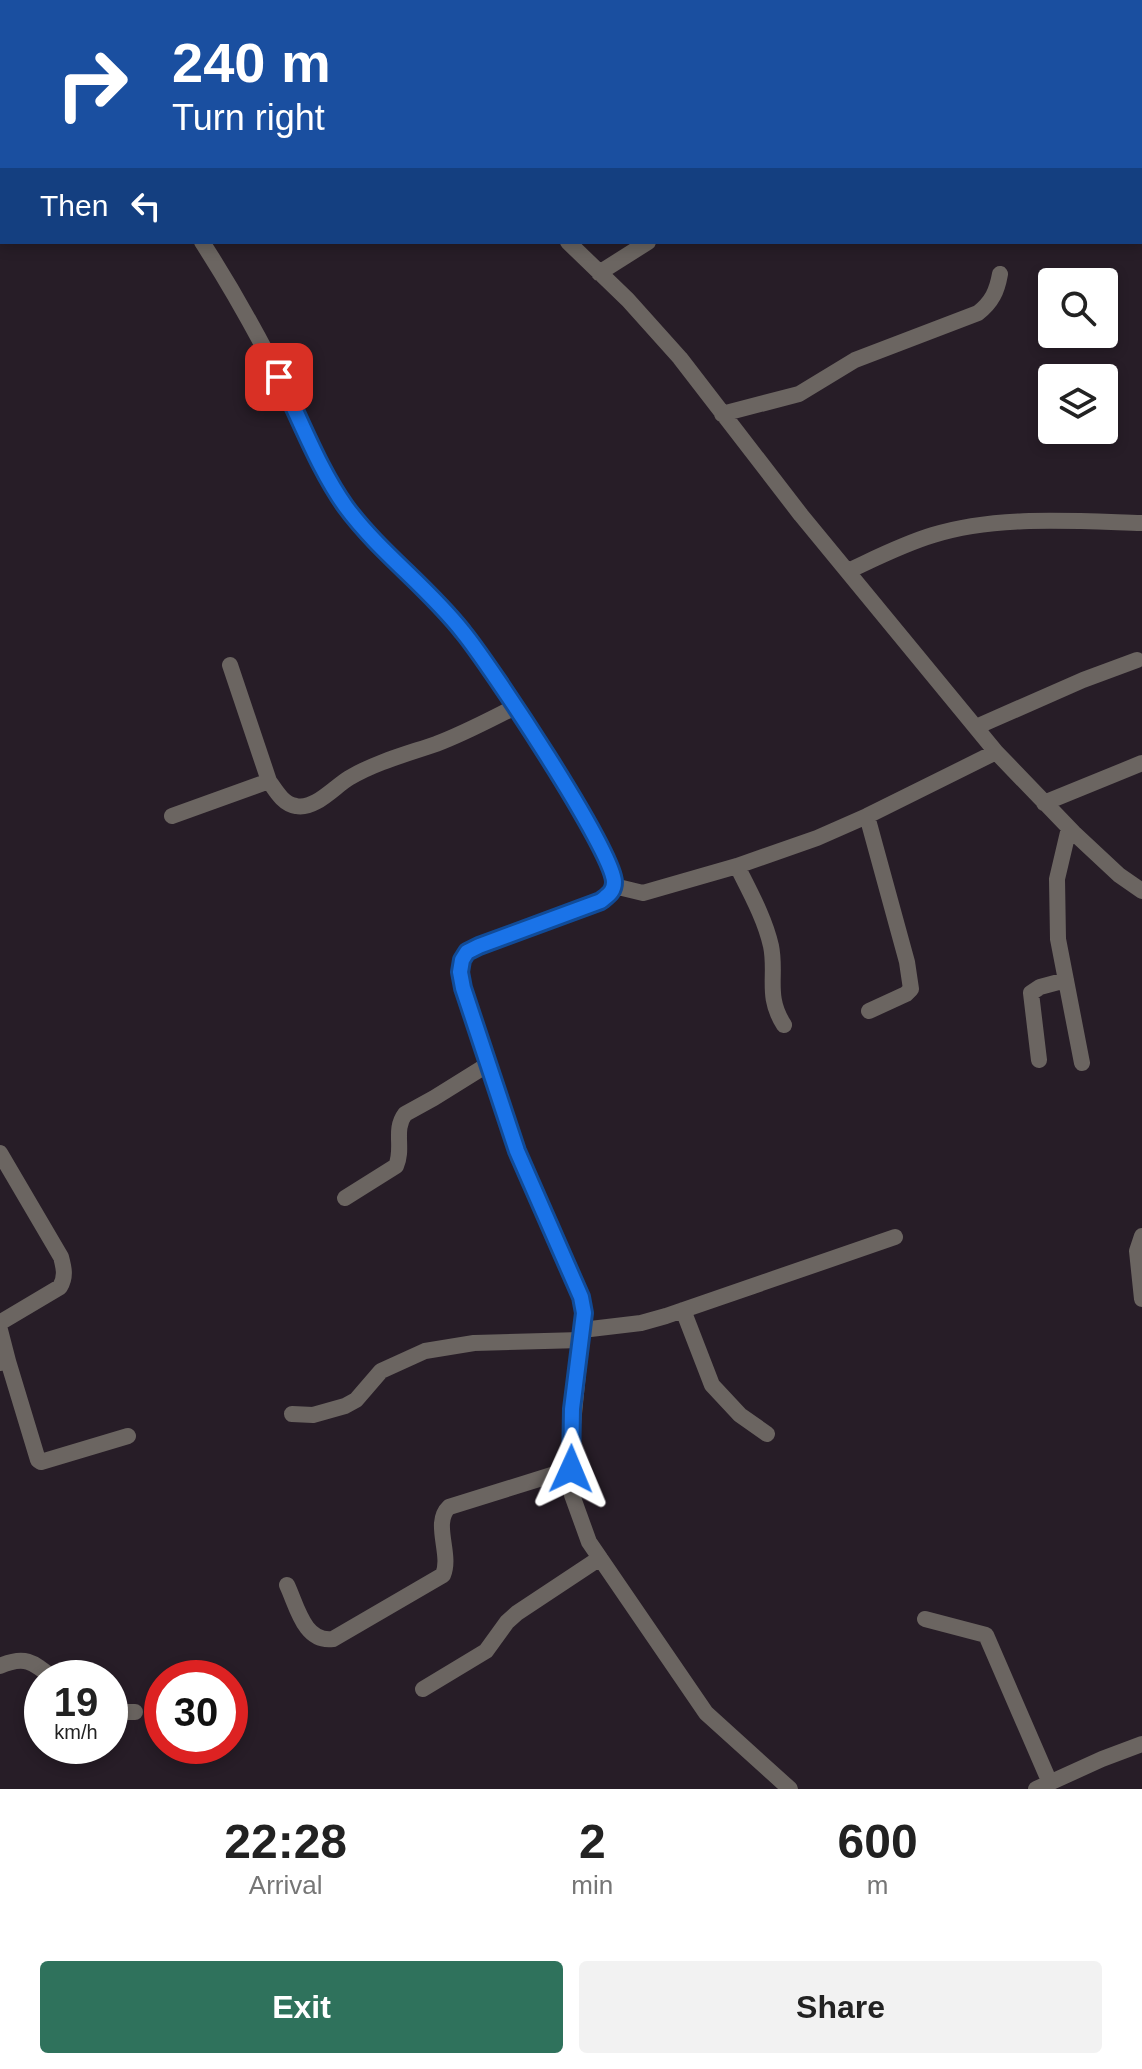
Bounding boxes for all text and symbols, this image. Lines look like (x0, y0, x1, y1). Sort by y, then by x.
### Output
text: 240 m (172, 31, 331, 94)
icon: right (40, 32, 144, 136)
text: Turn right (172, 97, 325, 138)
icon: left (124, 184, 168, 228)
text: Then (40, 189, 108, 222)
map controls (1038, 268, 1118, 444)
button: search (1038, 268, 1118, 348)
pin (245, 343, 313, 411)
icon: arrive (257, 355, 301, 399)
button: layers (1038, 364, 1118, 444)
position arrow (529, 1427, 613, 1511)
speed limit sign: 30 (144, 1660, 248, 1764)
text: 19 (54, 1680, 98, 1724)
text: km/h (54, 1721, 98, 1743)
text: 22:28 (224, 1815, 347, 1868)
text: 2 (579, 1815, 606, 1868)
text: 600 (838, 1815, 918, 1868)
text: Arrival (249, 1870, 323, 1900)
text: min (571, 1870, 613, 1900)
text: m (867, 1870, 888, 1900)
button: Exit (40, 1961, 563, 2053)
button: Share (579, 1961, 1102, 2053)

